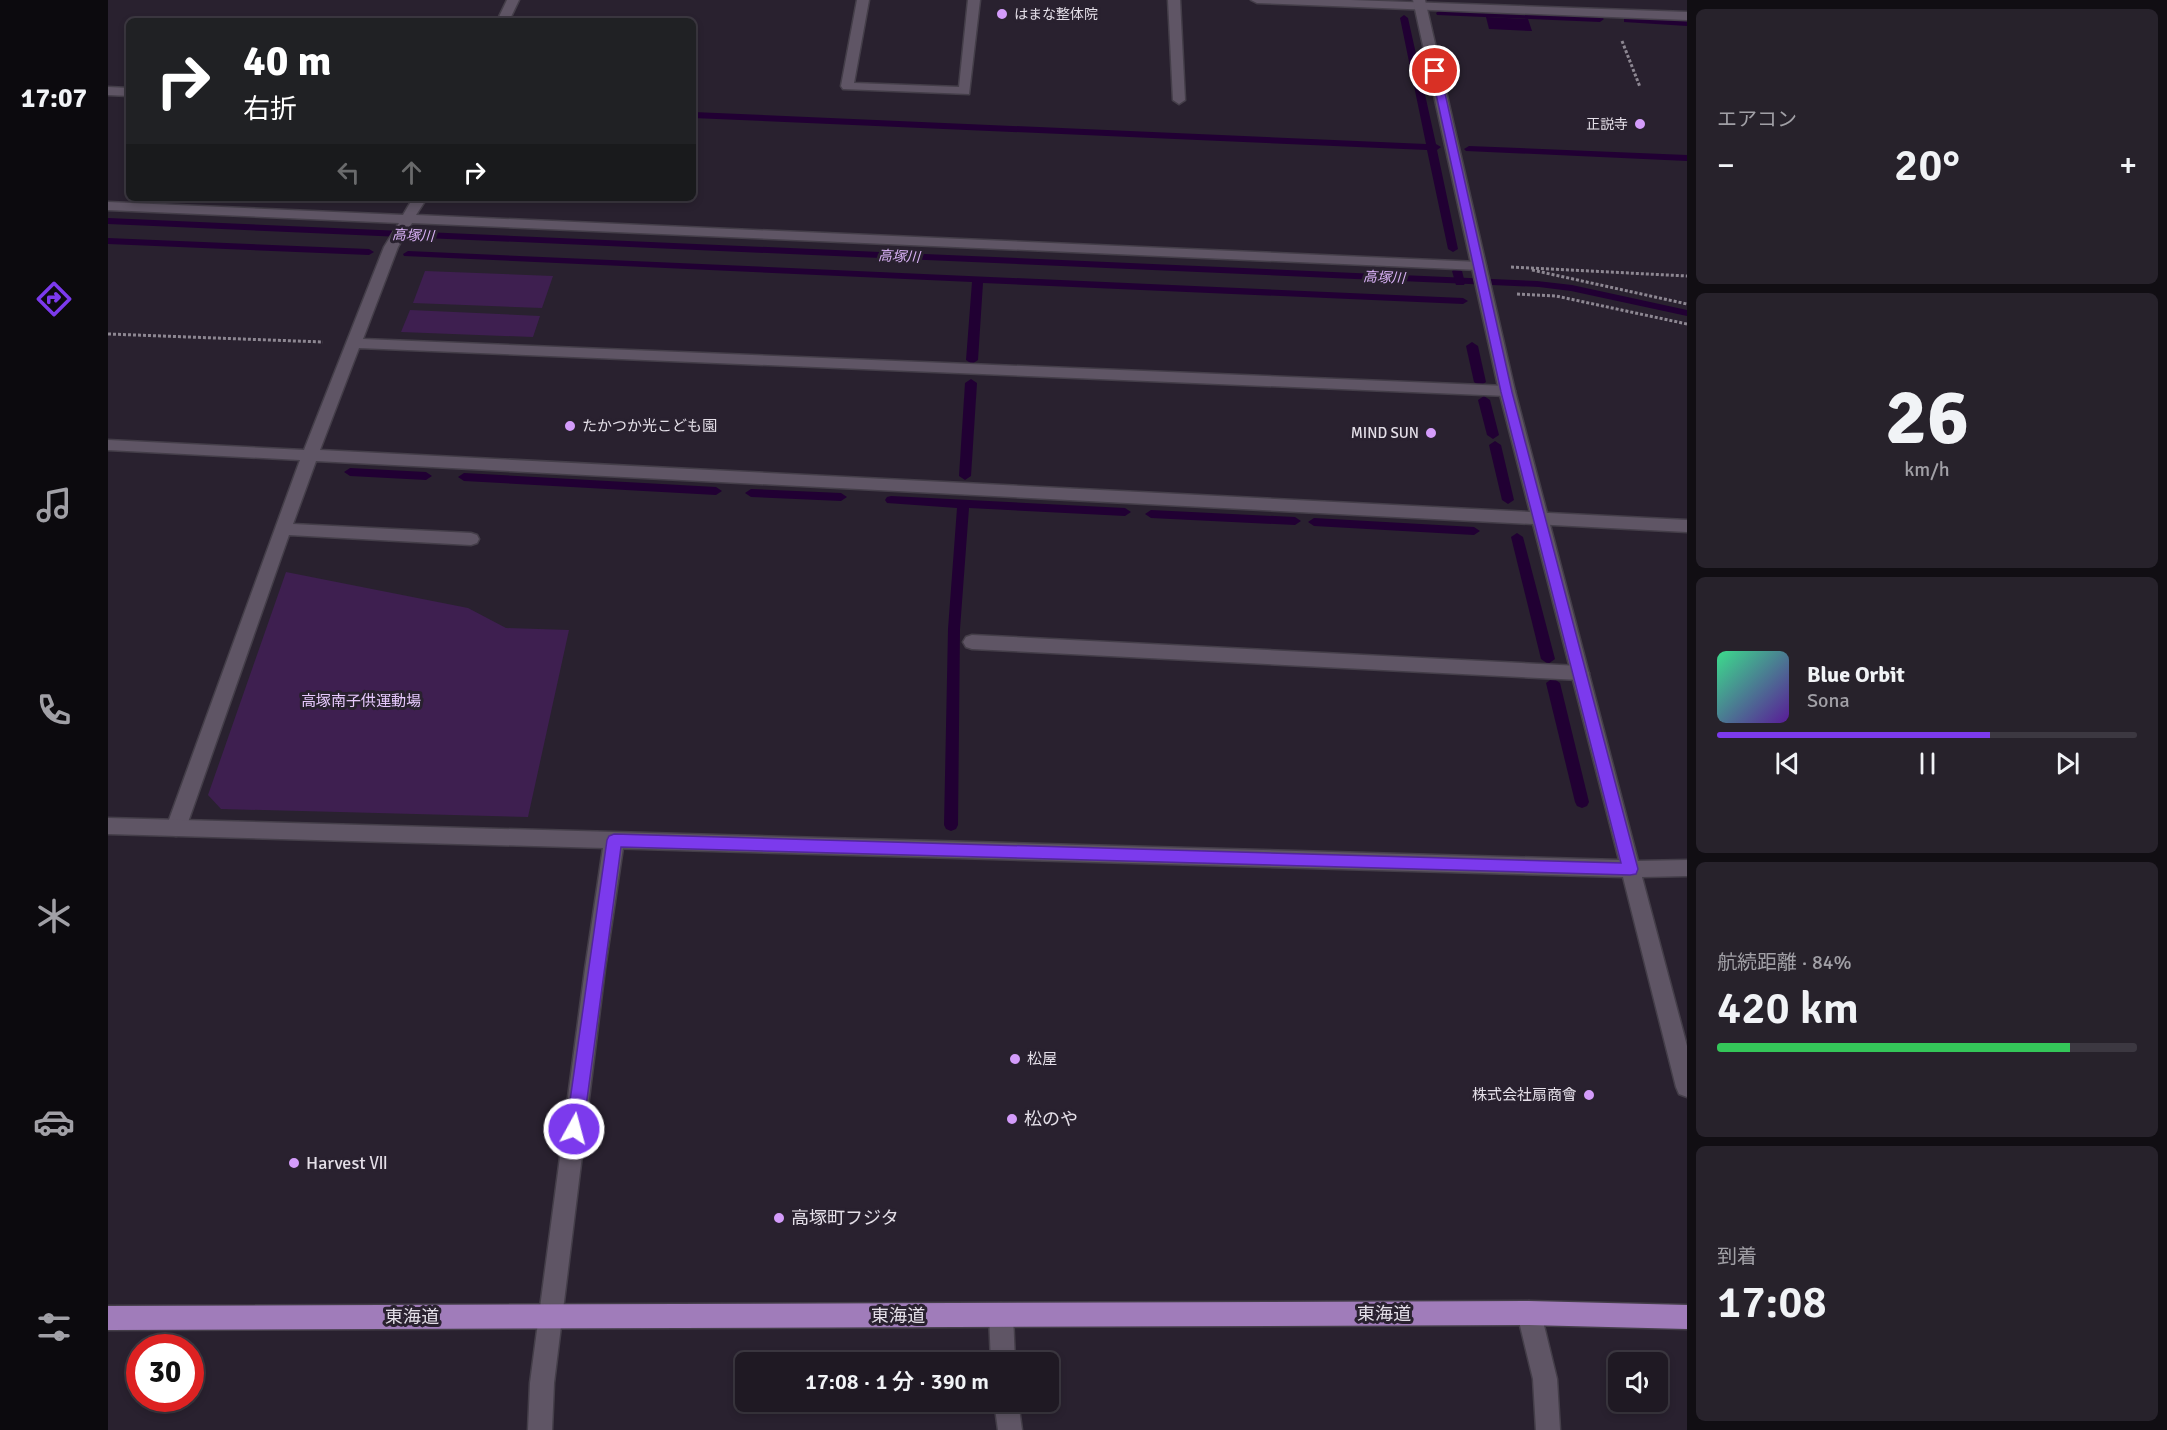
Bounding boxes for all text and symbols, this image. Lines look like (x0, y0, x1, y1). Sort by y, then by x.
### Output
place label: はまな整体院 (1014, 6, 1098, 23)
marker: はまな整体院 (995, 7, 1009, 21)
text: 40 m (243, 36, 332, 87)
icon: right (144, 42, 222, 120)
pin (1409, 45, 1460, 96)
icon: arrive (1418, 54, 1451, 87)
text: 17:07 (21, 82, 87, 115)
text: 右折 (243, 93, 297, 126)
text: エアコン (1717, 107, 1797, 132)
place label: 正説寺 (1586, 116, 1628, 133)
marker: 正説寺 (1633, 117, 1647, 131)
text: 20° (1894, 138, 1960, 193)
text: − (1717, 145, 1735, 186)
text: + (2119, 145, 2137, 186)
icon: left (332, 156, 365, 189)
icon: ahead (395, 156, 428, 189)
icon: right (458, 156, 491, 189)
water label: 高塚川 (392, 226, 436, 245)
water label: 高塚川 (878, 247, 922, 266)
water label: 高塚川 (1363, 268, 1407, 287)
icon: directions (33, 278, 75, 320)
text: 26 (1885, 370, 1969, 466)
place label: たかつか光こども園 (582, 417, 717, 435)
marker: たかつか光こども園 (563, 419, 577, 433)
place label: MIND SUN (1351, 424, 1419, 442)
marker: MIND SUN (1424, 426, 1438, 440)
text: km/h (1904, 457, 1950, 482)
icon: music (33, 484, 75, 526)
text: Blue Orbit (1807, 661, 1905, 688)
text: Sona (1807, 688, 1850, 713)
icon: phone (33, 689, 75, 731)
park label: 高塚南子供運動場 (301, 692, 421, 710)
icon: previous (1771, 747, 1804, 780)
icon: pause (1911, 747, 1944, 780)
icon: next (2051, 747, 2084, 780)
icon: climate (33, 895, 75, 937)
text: 航続距離 · 84% (1717, 950, 1852, 975)
text: 420 km (1717, 981, 1859, 1036)
place label: 松屋 (1027, 1050, 1057, 1068)
marker: 松屋 (1008, 1052, 1022, 1066)
place label: 株式会社扇商會 (1472, 1086, 1577, 1104)
marker: 株式会社扇商會 (1582, 1088, 1596, 1102)
position arrow (542, 1097, 606, 1161)
icon: car (33, 1101, 75, 1143)
place label: 松のや (1024, 1108, 1078, 1130)
marker: 松のや (1005, 1112, 1019, 1126)
place label: Harvest Ⅶ (306, 1152, 388, 1174)
marker: Harvest Ⅶ (287, 1156, 301, 1170)
place label: 高塚町フジタ (791, 1207, 899, 1229)
marker: 高塚町フジタ (772, 1211, 786, 1225)
text: 到着 (1717, 1244, 1757, 1269)
text: 17:08 (1717, 1275, 1827, 1330)
street label: 東海道 (1357, 1303, 1411, 1325)
street label: 東海道 (871, 1305, 925, 1327)
icon: filters (33, 1306, 75, 1348)
street label: 東海道 (385, 1306, 439, 1328)
speed limit sign: 30 (126, 1334, 204, 1412)
map controls (1608, 1352, 1668, 1412)
button: sound (1608, 1352, 1668, 1412)
text: 17:08 · 1 分 · 390 m (805, 1368, 989, 1395)

